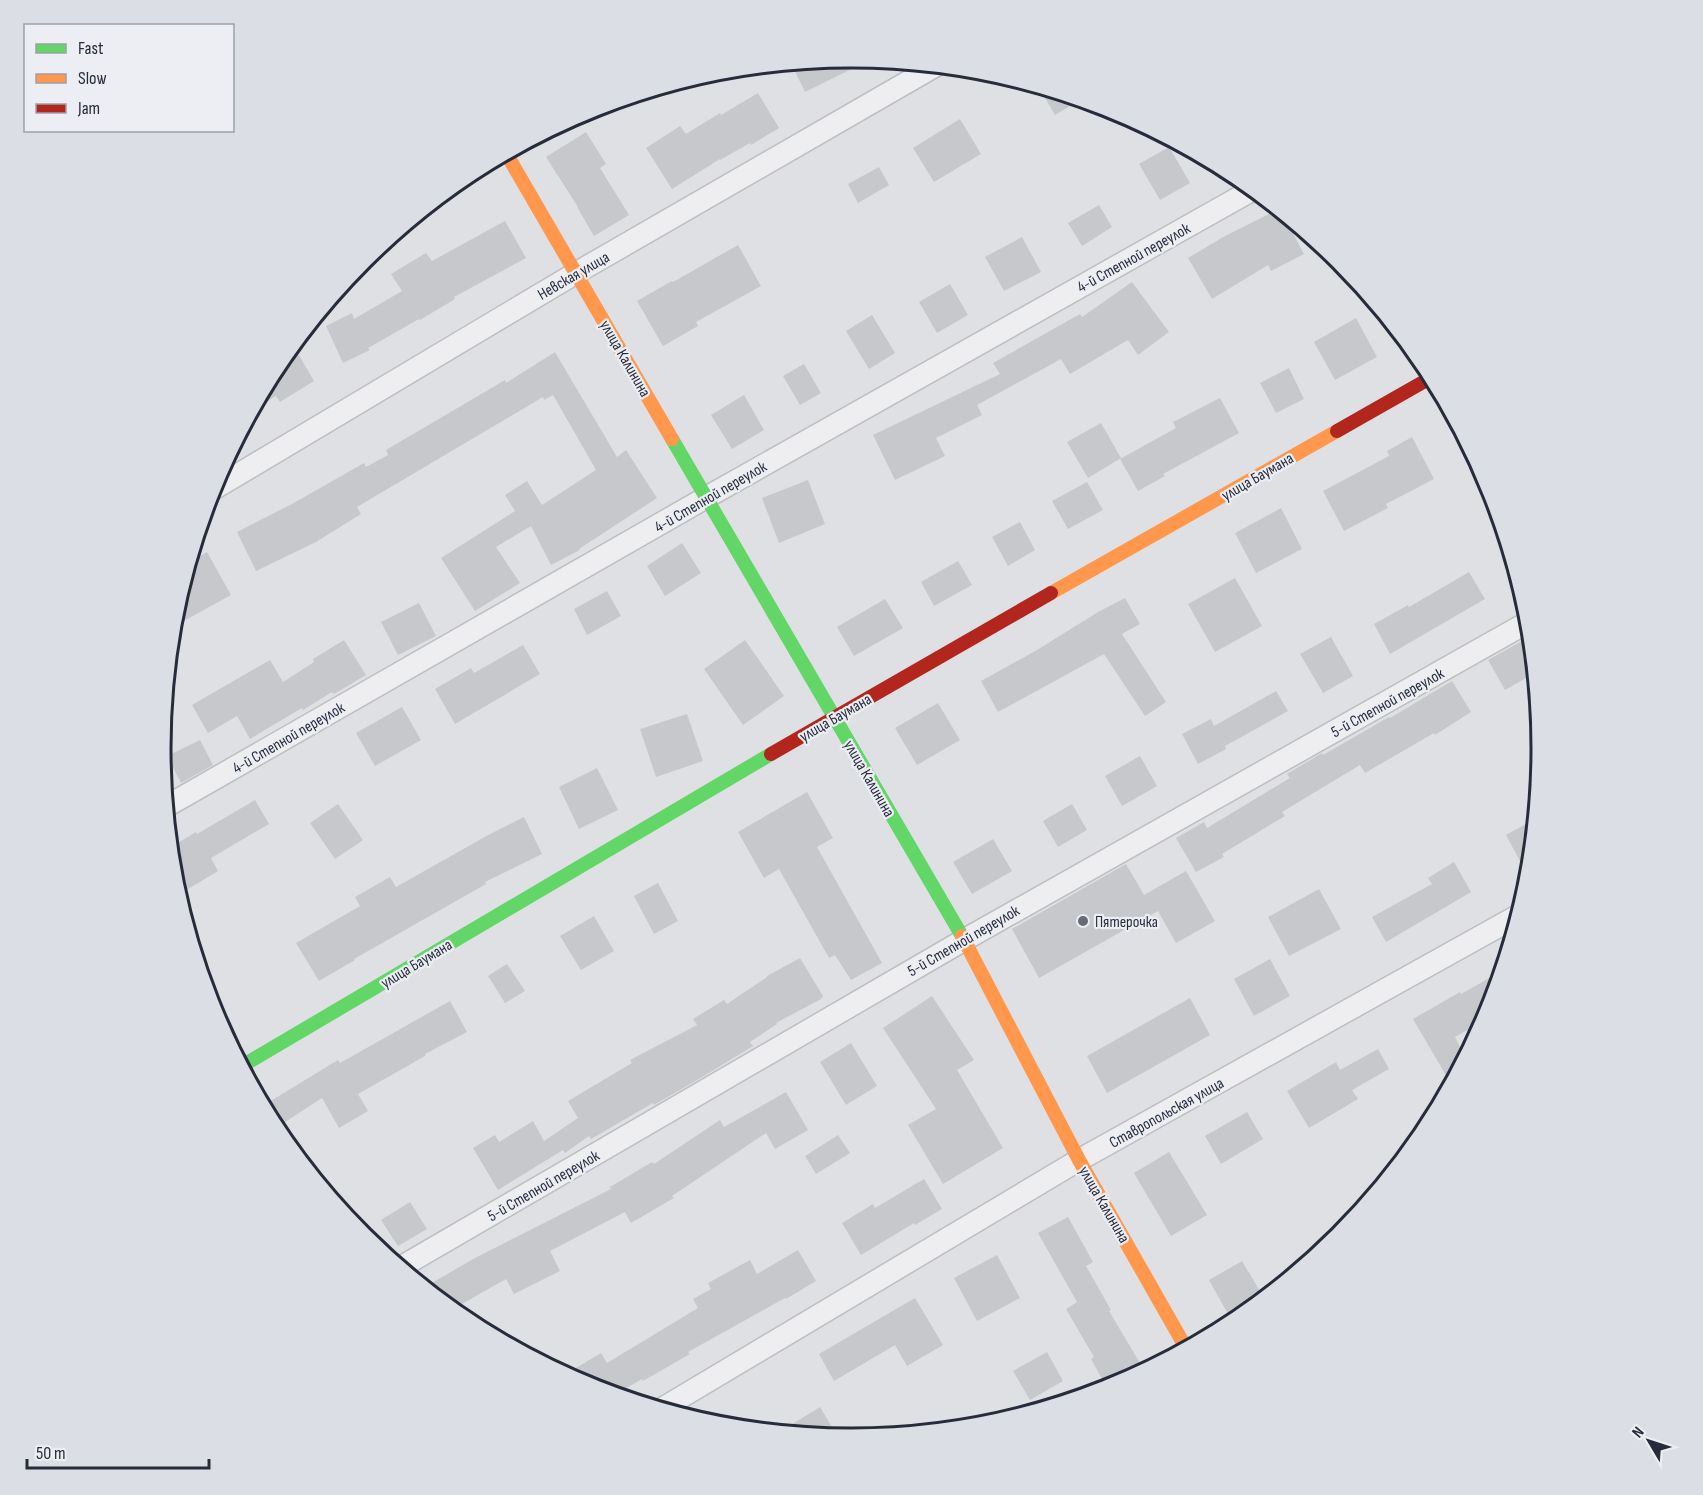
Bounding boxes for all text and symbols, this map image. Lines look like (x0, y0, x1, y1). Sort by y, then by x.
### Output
legend (24, 24, 234, 132)
text: Fast (78, 38, 104, 59)
text: Slow (78, 68, 107, 89)
text: Jam (77, 98, 100, 119)
street label: 4-й Степной переулок (1074, 219, 1194, 297)
street label: Невская улица (534, 248, 613, 304)
street label: улица Калинина (595, 317, 654, 401)
street label: улица Баумана (1218, 449, 1297, 505)
street label: 4-й Степной переулок (651, 457, 771, 537)
street label: 5-й Степной переулок (1328, 664, 1448, 742)
street label: улица Баумана (796, 690, 875, 746)
street label: 4-й Степной переулок (229, 698, 349, 778)
street label: улица Калинина (839, 737, 898, 821)
street label: 5-й Степной переулок (904, 901, 1024, 981)
place label: Пятерочка (1095, 913, 1158, 932)
marker: Пятерочка (1076, 914, 1090, 928)
street label: улица Баумана (378, 936, 456, 993)
street label: Ставропольская улица (1106, 1074, 1227, 1153)
street label: 5-й Степной переулок (484, 1146, 604, 1226)
street label: улица Калинина (1074, 1163, 1133, 1247)
north arrow (1619, 1411, 1679, 1471)
text: N (1628, 1423, 1649, 1442)
scale bar (27, 1432, 208, 1470)
text: 50 m (36, 1443, 66, 1464)

